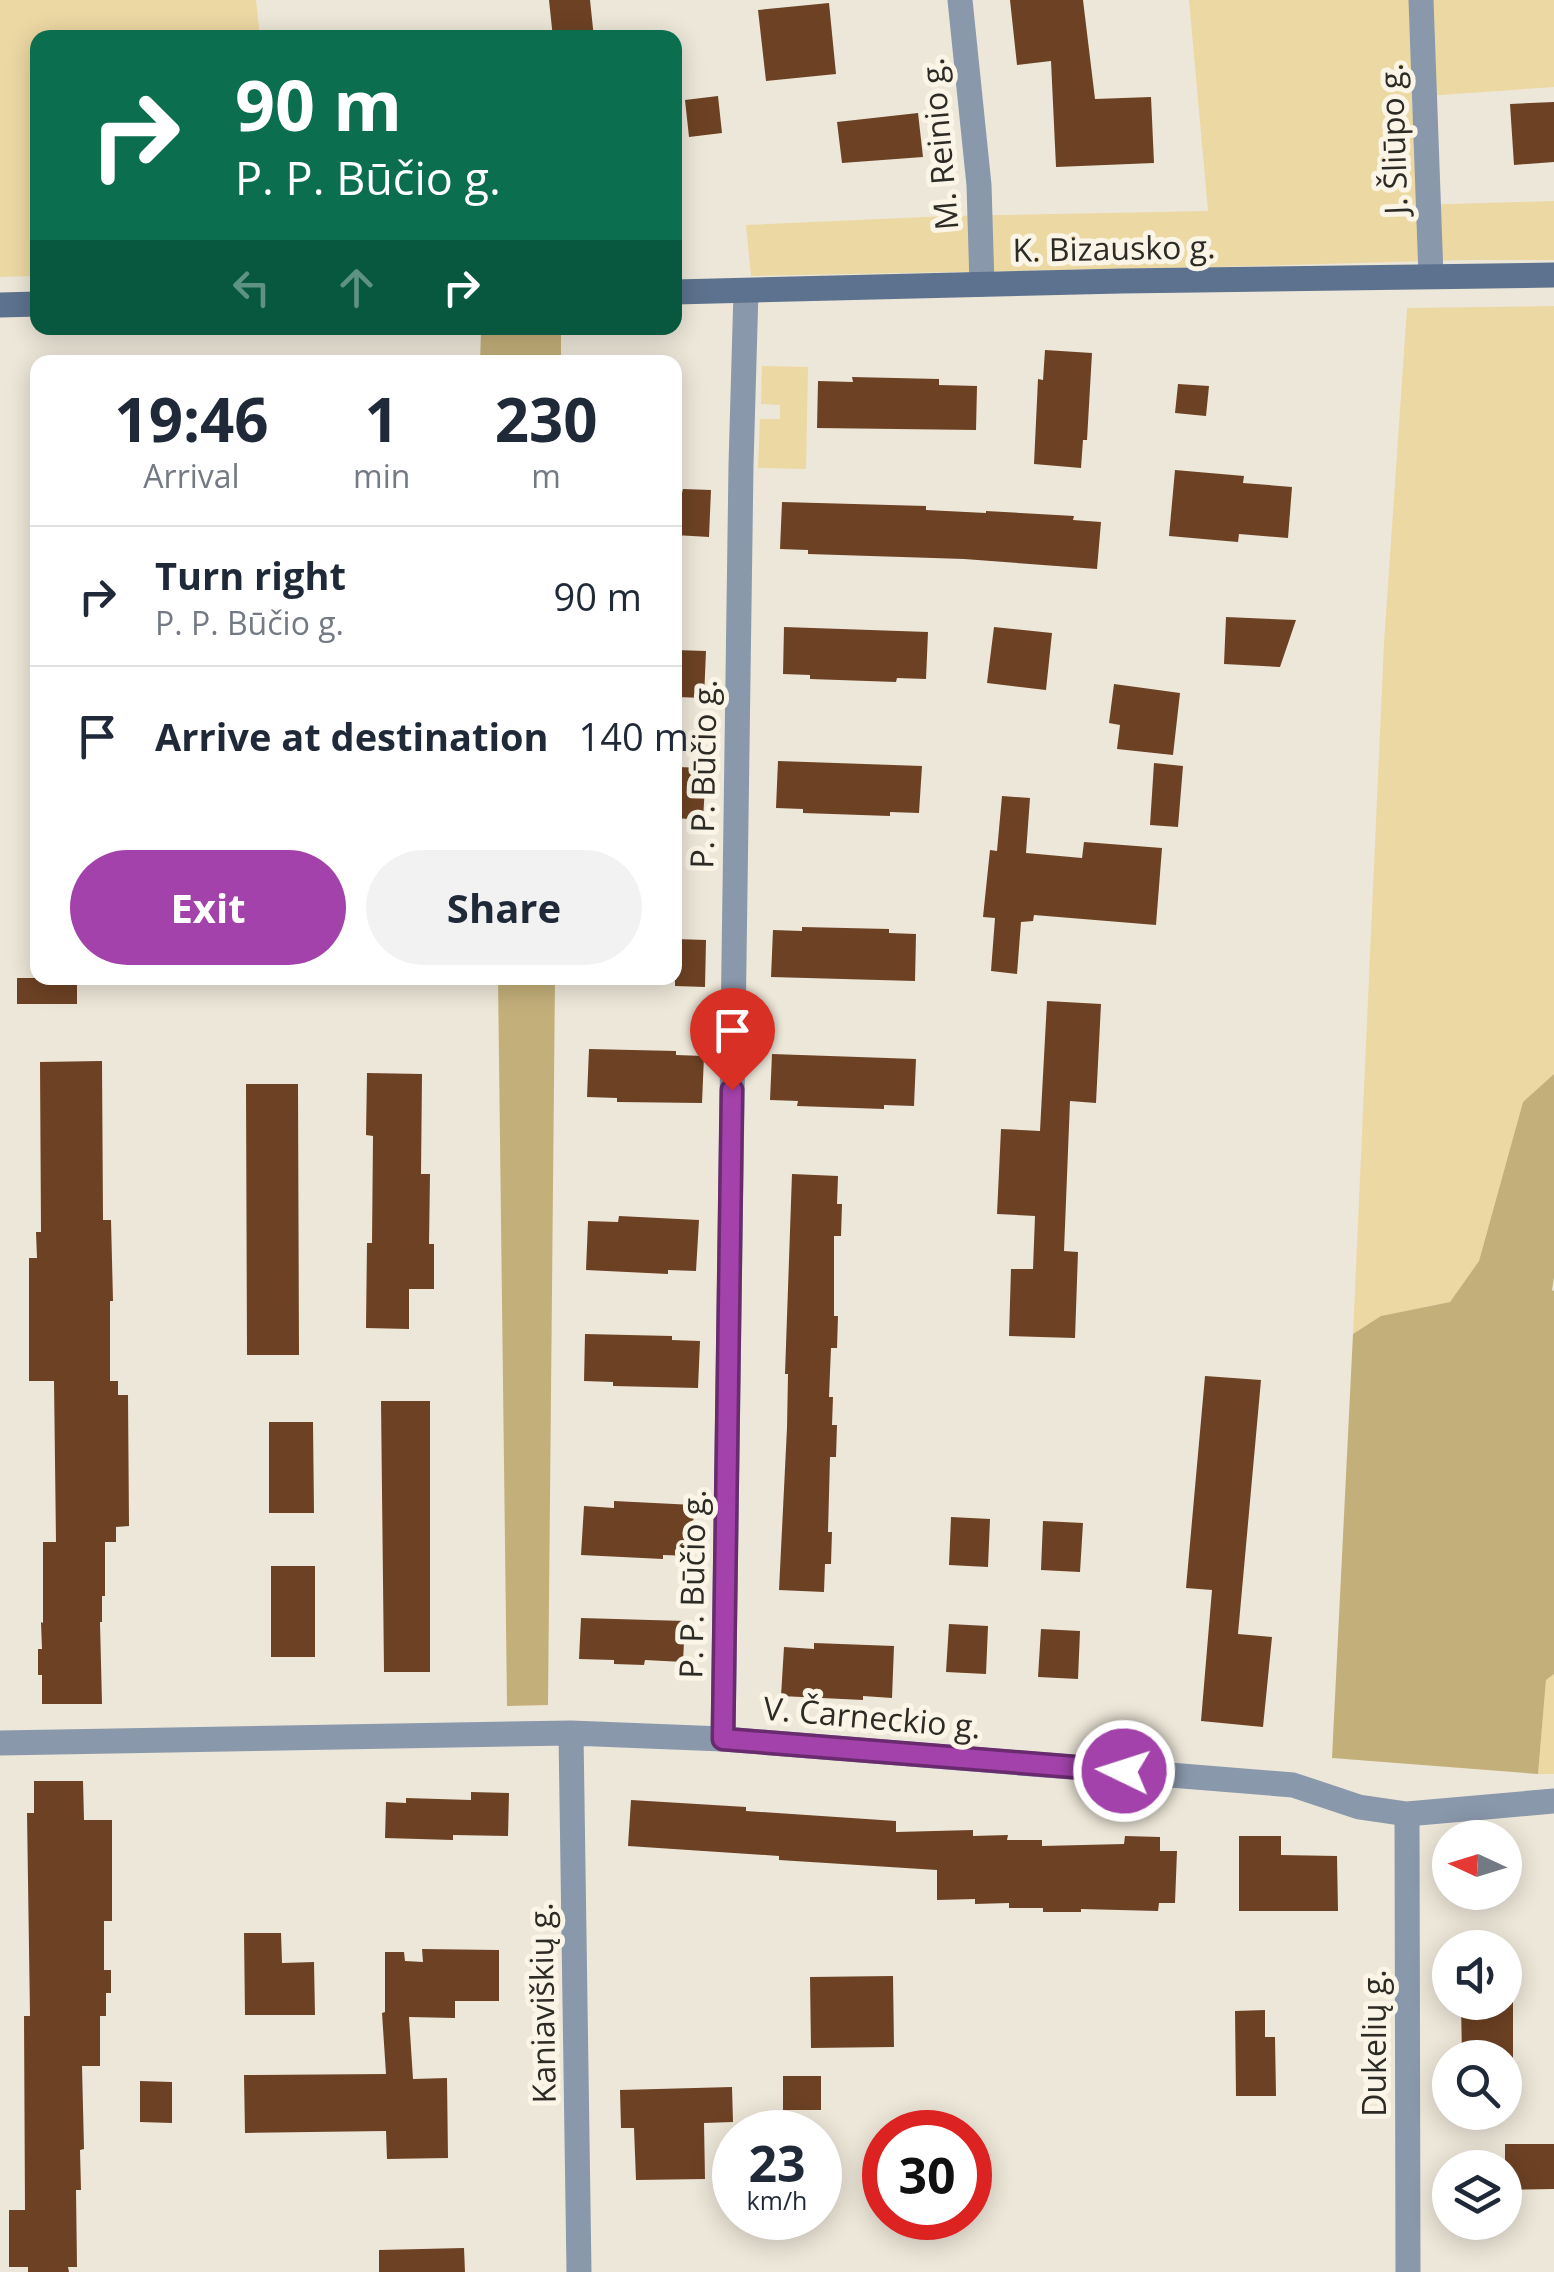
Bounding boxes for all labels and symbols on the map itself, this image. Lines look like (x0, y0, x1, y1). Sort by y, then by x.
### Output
street label: M. Reinio g. (910, 56, 967, 232)
street label: J. Šliūpo g. (1368, 63, 1417, 219)
street label: K. Bizausko g. (1012, 224, 1216, 271)
street label: P. P. Būčio g. (679, 679, 726, 869)
pin (690, 988, 775, 1091)
street label: P. P. Būčio g. (668, 1489, 715, 1679)
street label: V. Čarneckio g. (762, 1686, 983, 1747)
position arrow (1072, 1719, 1176, 1823)
north arrow (1432, 1820, 1522, 1910)
street label: Kaniaviškių g. (518, 1902, 565, 2104)
street label: Dukelių g. (1352, 1969, 1395, 2117)
speed limit sign: 30 (862, 2110, 992, 2240)

